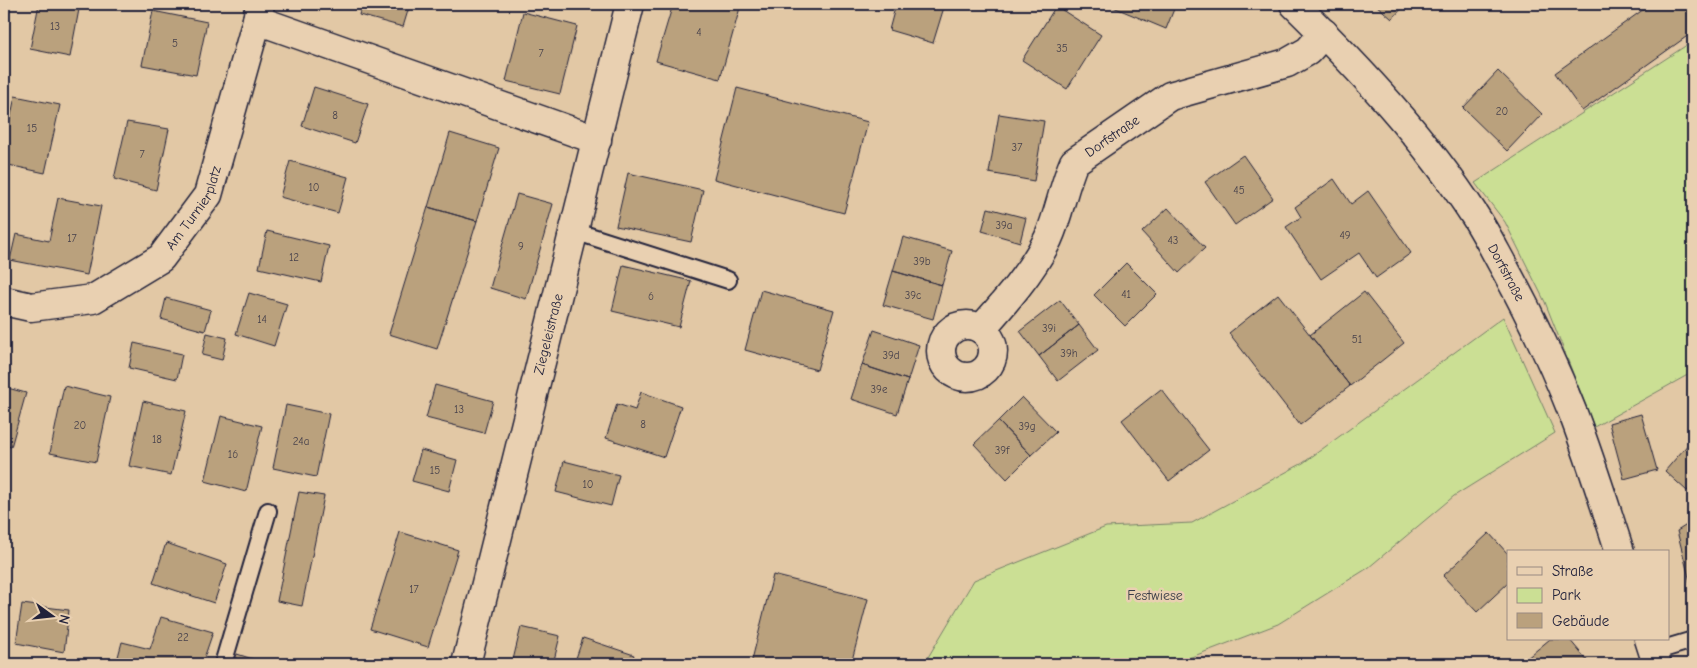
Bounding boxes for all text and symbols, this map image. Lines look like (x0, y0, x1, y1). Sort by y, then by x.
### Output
house number: 13 (50, 20, 60, 33)
house number: 4 (696, 26, 702, 39)
house number: 5 (172, 37, 178, 50)
house number: 35 (1056, 42, 1068, 55)
house number: 7 (538, 47, 544, 60)
house number: 20 (1496, 105, 1508, 118)
house number: 8 (332, 109, 338, 122)
street label: Dorfstraße (1082, 112, 1143, 161)
house number: 15 (27, 122, 37, 135)
house number: 37 (1012, 141, 1022, 154)
house number: 7 (139, 148, 145, 161)
street label: Am Turnierplatz (162, 164, 225, 253)
house number: 10 (308, 181, 320, 194)
house number: 45 (1233, 184, 1245, 197)
house number: 39a (995, 219, 1013, 232)
house number: 49 (1339, 229, 1351, 242)
house number: 17 (67, 232, 77, 245)
house number: 43 (1168, 234, 1178, 247)
house number: 9 (518, 240, 524, 253)
street label: Dorfstraße (1484, 241, 1528, 304)
house number: 12 (289, 251, 299, 264)
house number: 39b (913, 255, 931, 268)
house number: 41 (1121, 288, 1131, 301)
house number: 39c (905, 289, 922, 302)
house number: 6 (648, 290, 654, 303)
street label: Ziegeleistraße (530, 292, 567, 376)
house number: 14 (257, 313, 267, 326)
house number: 39i (1042, 322, 1056, 335)
house number: 51 (1352, 333, 1362, 346)
house number: 39h (1060, 347, 1078, 360)
house number: 39d (882, 349, 900, 362)
house number: 39e (871, 383, 888, 396)
house number: 13 (454, 403, 464, 416)
house number: 8 (640, 418, 646, 431)
house number: 20 (74, 419, 86, 432)
house number: 39g (1018, 420, 1036, 433)
house number: 18 (152, 433, 162, 446)
house number: 24a (293, 435, 309, 448)
house number: 39f (995, 444, 1010, 457)
house number: 16 (228, 448, 238, 461)
house number: 15 (430, 464, 440, 477)
house number: 10 (582, 478, 594, 491)
legend (1507, 550, 1670, 640)
text: Straße (1552, 562, 1594, 580)
house number: 17 (409, 583, 419, 596)
text: Park (1552, 586, 1581, 604)
park label: Festwiese (1127, 587, 1183, 604)
north arrow (28, 590, 78, 640)
text: Gebäude (1552, 612, 1610, 630)
text: N (55, 613, 73, 626)
house number: 22 (177, 631, 189, 644)

